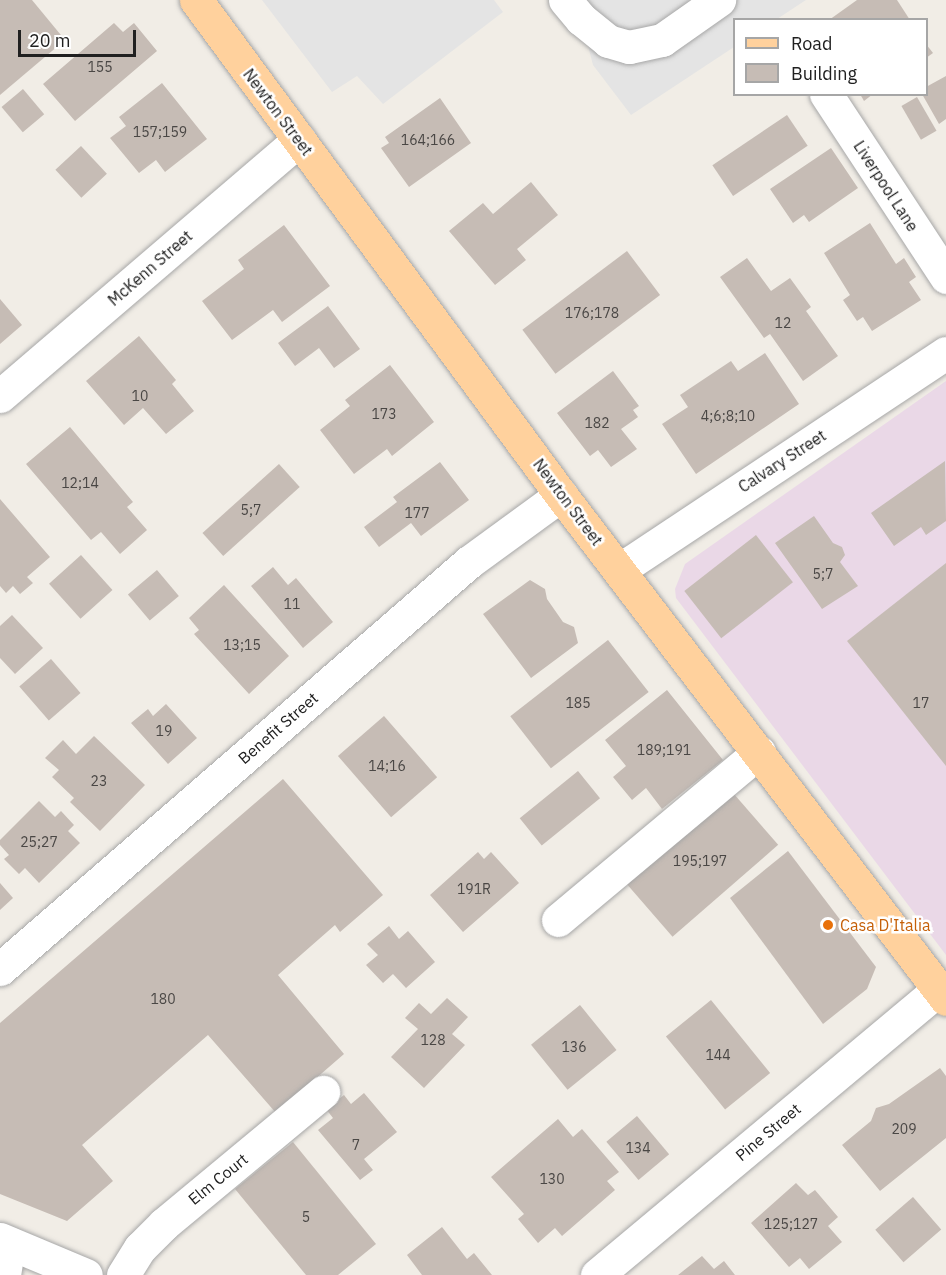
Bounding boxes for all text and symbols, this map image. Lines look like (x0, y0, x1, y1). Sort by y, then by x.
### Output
scale bar (21, 18, 140, 56)
legend (733, 18, 928, 96)
text: 20 m (29, 29, 71, 52)
text: Road (791, 32, 832, 55)
house number: 155 (87, 59, 113, 75)
text: Building (791, 62, 857, 85)
street label: Newton Street (239, 65, 317, 159)
house number: 157;159 (133, 124, 187, 140)
house number: 164;166 (401, 132, 455, 148)
street label: Liverpool Lane (850, 137, 922, 235)
street label: McKenn Street (104, 226, 196, 310)
house number: 176;178 (565, 305, 619, 321)
house number: 12 (775, 315, 791, 331)
house number: 10 (132, 388, 148, 404)
house number: 173 (371, 406, 397, 422)
house number: 4;6;8;10 (701, 408, 755, 424)
house number: 182 (584, 415, 610, 431)
street label: Calvary Street (735, 426, 829, 496)
street label: Newton Street (529, 455, 607, 549)
house number: 12;14 (61, 475, 99, 491)
house number: 5;7 (241, 502, 261, 518)
house number: 177 (404, 505, 430, 521)
house number: 5;7 (813, 566, 833, 582)
house number: 11 (284, 596, 300, 612)
house number: 13;15 (223, 637, 261, 653)
street label: Benefit Street (234, 688, 322, 768)
house number: 185 (565, 695, 591, 711)
house number: 17 (913, 695, 929, 711)
house number: 19 (156, 723, 172, 739)
house number: 189;191 (637, 742, 691, 758)
house number: 14;16 (368, 758, 406, 774)
house number: 23 (91, 773, 107, 789)
house number: 25;27 (20, 834, 58, 850)
house number: 195;197 (673, 853, 727, 869)
house number: 191R (457, 881, 491, 897)
place label: Casa D'Italia (840, 915, 930, 935)
marker: Casa D'Italia (821, 918, 835, 932)
house number: 180 (150, 991, 176, 1007)
house number: 128 (420, 1032, 446, 1048)
house number: 136 (561, 1039, 587, 1055)
house number: 144 (705, 1047, 731, 1063)
street label: Pine Street (731, 1099, 805, 1165)
house number: 209 (891, 1121, 917, 1137)
house number: 7 (352, 1137, 360, 1153)
house number: 134 (625, 1140, 651, 1156)
street label: Elm Court (184, 1149, 252, 1209)
house number: 130 (539, 1171, 565, 1187)
house number: 5 (302, 1209, 310, 1225)
house number: 125;127 (764, 1216, 818, 1232)

